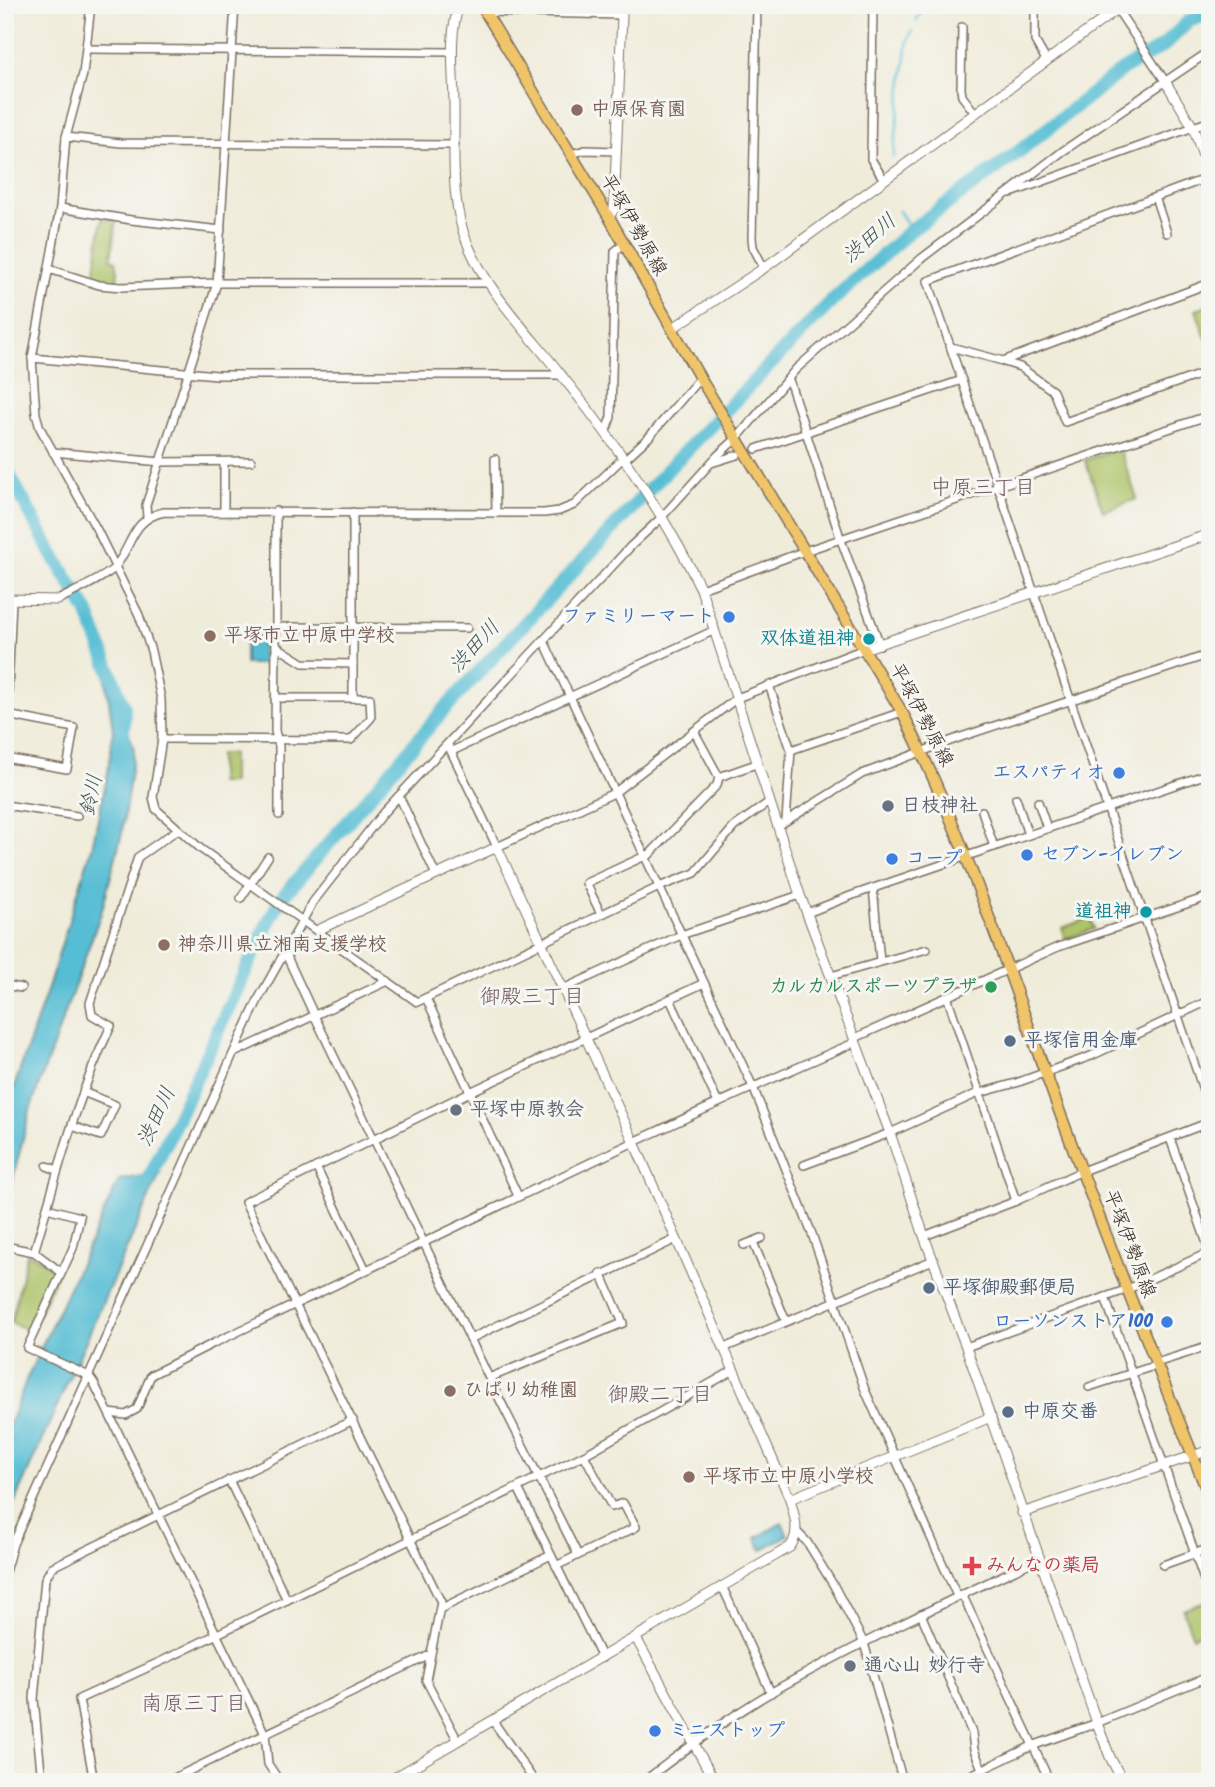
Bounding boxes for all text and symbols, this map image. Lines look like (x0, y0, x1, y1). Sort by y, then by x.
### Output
place label: 中原保育園 (591, 95, 686, 125)
marker: 中原保育園 (569, 102, 585, 118)
street label: 平塚伊勢原線 (592, 168, 674, 282)
water label: 渋田川 (835, 206, 905, 272)
district label: 中原三丁目 (931, 472, 1036, 505)
place label: ファミリーマート (562, 602, 715, 632)
marker: ファミリーマート (721, 609, 737, 625)
water label: 渋田川 (441, 613, 509, 681)
place label: 平塚市立中原中学校 (224, 621, 395, 651)
place label: 双体道祖神 (760, 624, 855, 654)
marker: 平塚市立中原中学校 (202, 628, 218, 644)
marker: 双体道祖神 (861, 631, 877, 647)
street label: 平塚伊勢原線 (881, 658, 961, 772)
place label: エスパティオ (992, 758, 1105, 788)
marker: エスパティオ (1111, 765, 1127, 781)
water label: 鈴川 (71, 771, 113, 819)
place label: 日枝神社 (902, 791, 978, 821)
marker: 日枝神社 (880, 798, 896, 814)
place label: セブン-イレブン (1041, 840, 1184, 870)
place label: コープ (906, 844, 962, 874)
marker: セブン-イレブン (1019, 847, 1035, 863)
marker: コープ (884, 851, 900, 867)
place label: 道祖神 (1075, 897, 1132, 927)
marker: 道祖神 (1138, 904, 1154, 920)
place label: 神奈川県立湘南支援学校 (178, 930, 387, 960)
marker: 神奈川県立湘南支援学校 (156, 937, 172, 953)
place label: カルカルスポーツプラザ (769, 972, 977, 1002)
marker: カルカルスポーツプラザ (983, 979, 999, 995)
district label: 御殿三丁目 (480, 981, 585, 1014)
place label: 平塚信用金庫 (1024, 1026, 1138, 1056)
marker: 平塚信用金庫 (1002, 1033, 1018, 1049)
water label: 渋田川 (129, 1081, 185, 1153)
place label: 平塚中原教会 (470, 1095, 584, 1125)
marker: 平塚中原教会 (448, 1102, 464, 1118)
street label: 平塚伊勢原線 (1095, 1185, 1163, 1303)
place label: 平塚御殿郵便局 (943, 1273, 1076, 1303)
marker: 平塚御殿郵便局 (921, 1280, 937, 1296)
place label: ローソンストア100 (993, 1307, 1153, 1337)
marker: ローソンストア100 (1159, 1314, 1175, 1330)
place label: ひばり幼稚園 (464, 1376, 578, 1406)
district label: 御殿二丁目 (608, 1379, 713, 1412)
marker: ひばり幼稚園 (442, 1383, 458, 1399)
place label: 中原交番 (1022, 1397, 1098, 1427)
marker: 中原交番 (1000, 1404, 1016, 1420)
place label: 平塚市立中原小学校 (703, 1462, 874, 1492)
marker: 平塚市立中原小学校 (681, 1469, 697, 1485)
place label: みんなの薬局 (986, 1551, 1100, 1581)
marker: みんなの薬局 (964, 1558, 980, 1574)
place label: 通心山 妙行寺 (864, 1651, 985, 1681)
marker: 通心山 妙行寺 (842, 1658, 858, 1674)
district label: 南原三丁目 (142, 1688, 247, 1721)
place label: ミニストップ (669, 1716, 785, 1746)
marker: ミニストップ (647, 1723, 663, 1739)

